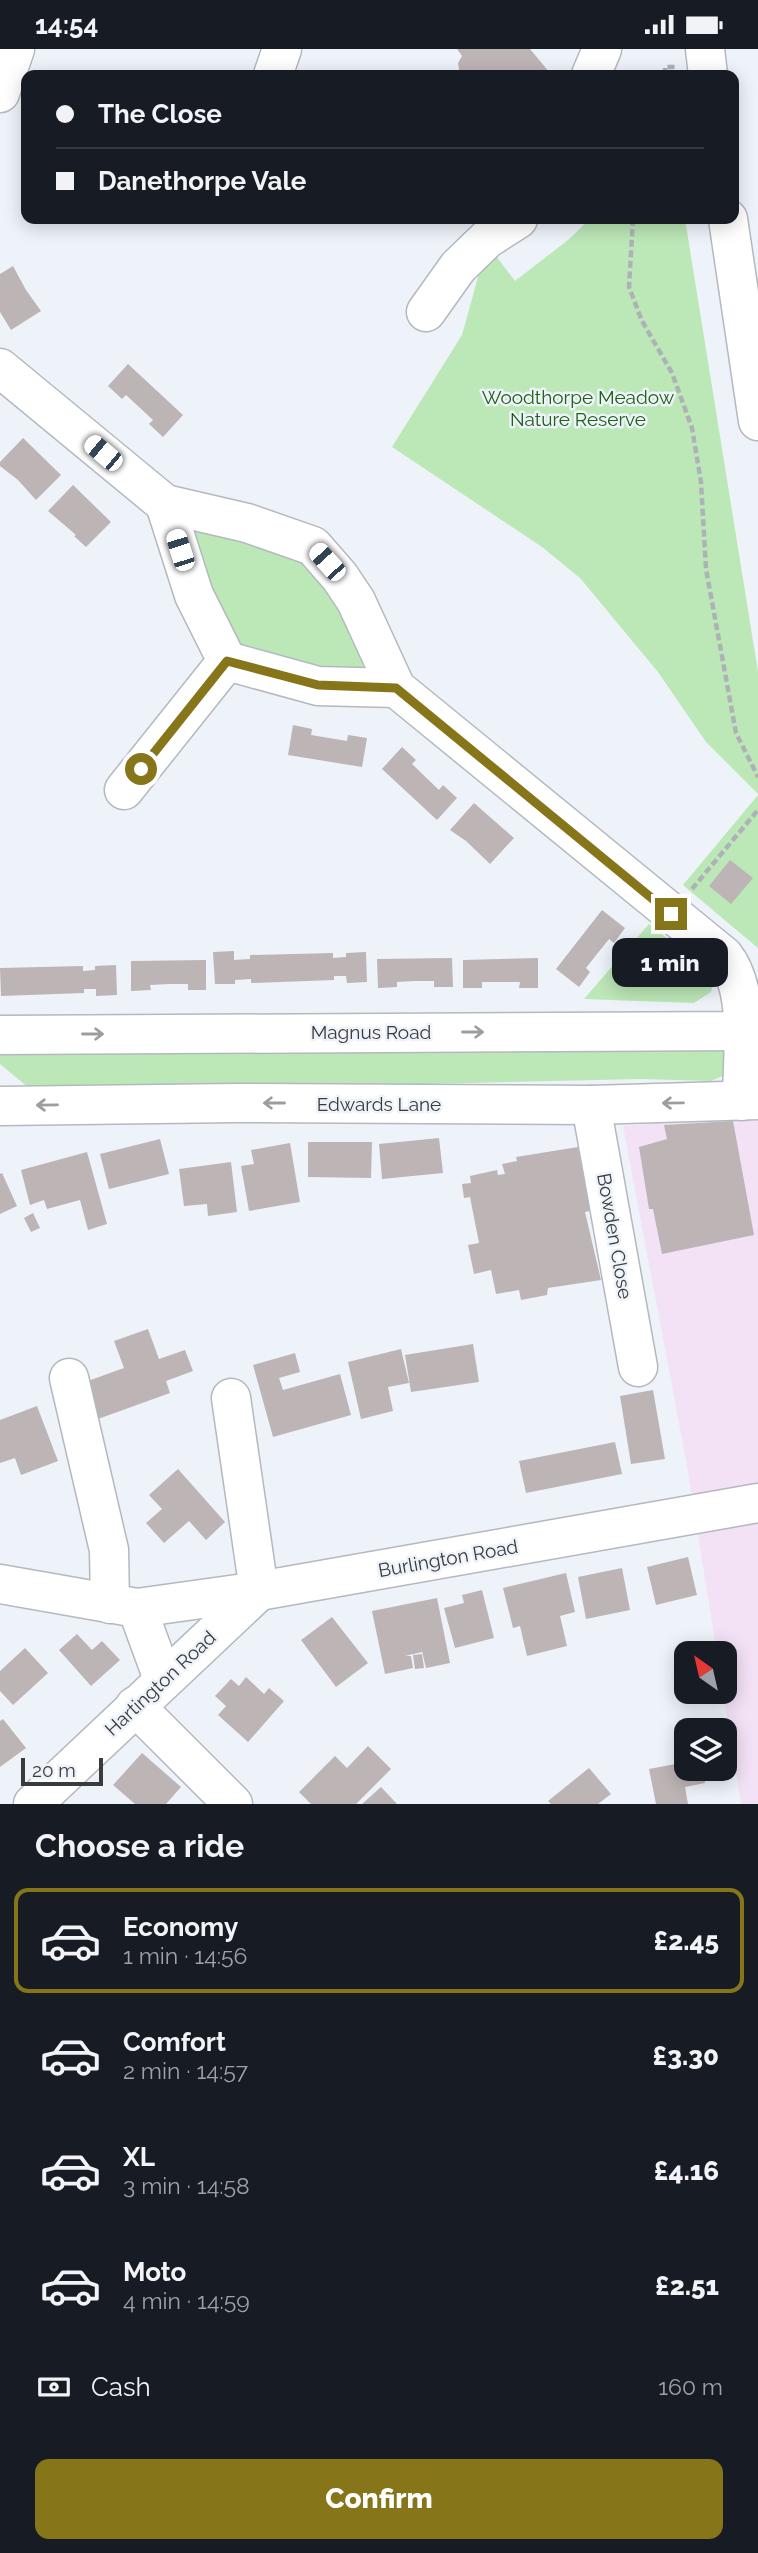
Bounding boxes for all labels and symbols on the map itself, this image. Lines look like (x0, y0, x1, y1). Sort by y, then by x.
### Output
park label: Woodthorpe Meadow Nature Reserve (482, 386, 675, 430)
car (81, 431, 126, 475)
car (164, 527, 197, 573)
car (306, 539, 349, 585)
route start (125, 753, 157, 785)
route end (655, 898, 687, 930)
callout: 1 min (613, 939, 729, 987)
street label: Magnus Road (311, 1021, 431, 1043)
one-way arrow (461, 1025, 484, 1039)
one-way arrow (81, 1027, 104, 1041)
street label: Edwards Lane (317, 1093, 441, 1115)
one-way arrow (263, 1096, 286, 1110)
one-way arrow (662, 1096, 685, 1109)
one-way arrow (36, 1098, 59, 1112)
street label: Bowden Close (593, 1171, 637, 1301)
street label: Burlington Road (376, 1535, 520, 1581)
street label: Hartington Road (100, 1626, 220, 1740)
north arrow (674, 1641, 737, 1705)
scale bar (21, 1755, 103, 1787)

